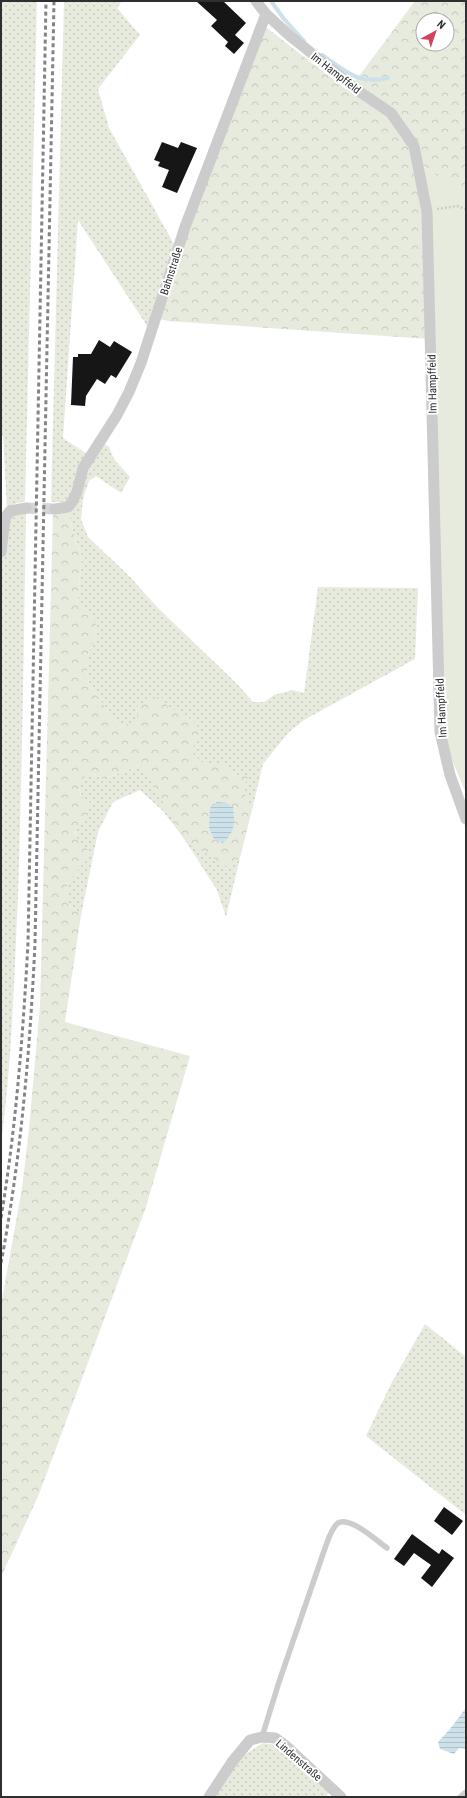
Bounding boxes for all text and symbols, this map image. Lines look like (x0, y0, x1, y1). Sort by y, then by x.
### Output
north arrow (415, 12, 455, 52)
text: N (434, 18, 448, 32)
street label: Im Hampffeld (308, 50, 363, 97)
street label: Bahnstraße (158, 246, 185, 297)
street label: Im Hampffeld (425, 354, 440, 414)
street label: Im Hampffeld (433, 678, 450, 738)
street label: Lindenstraße (273, 1737, 324, 1784)

